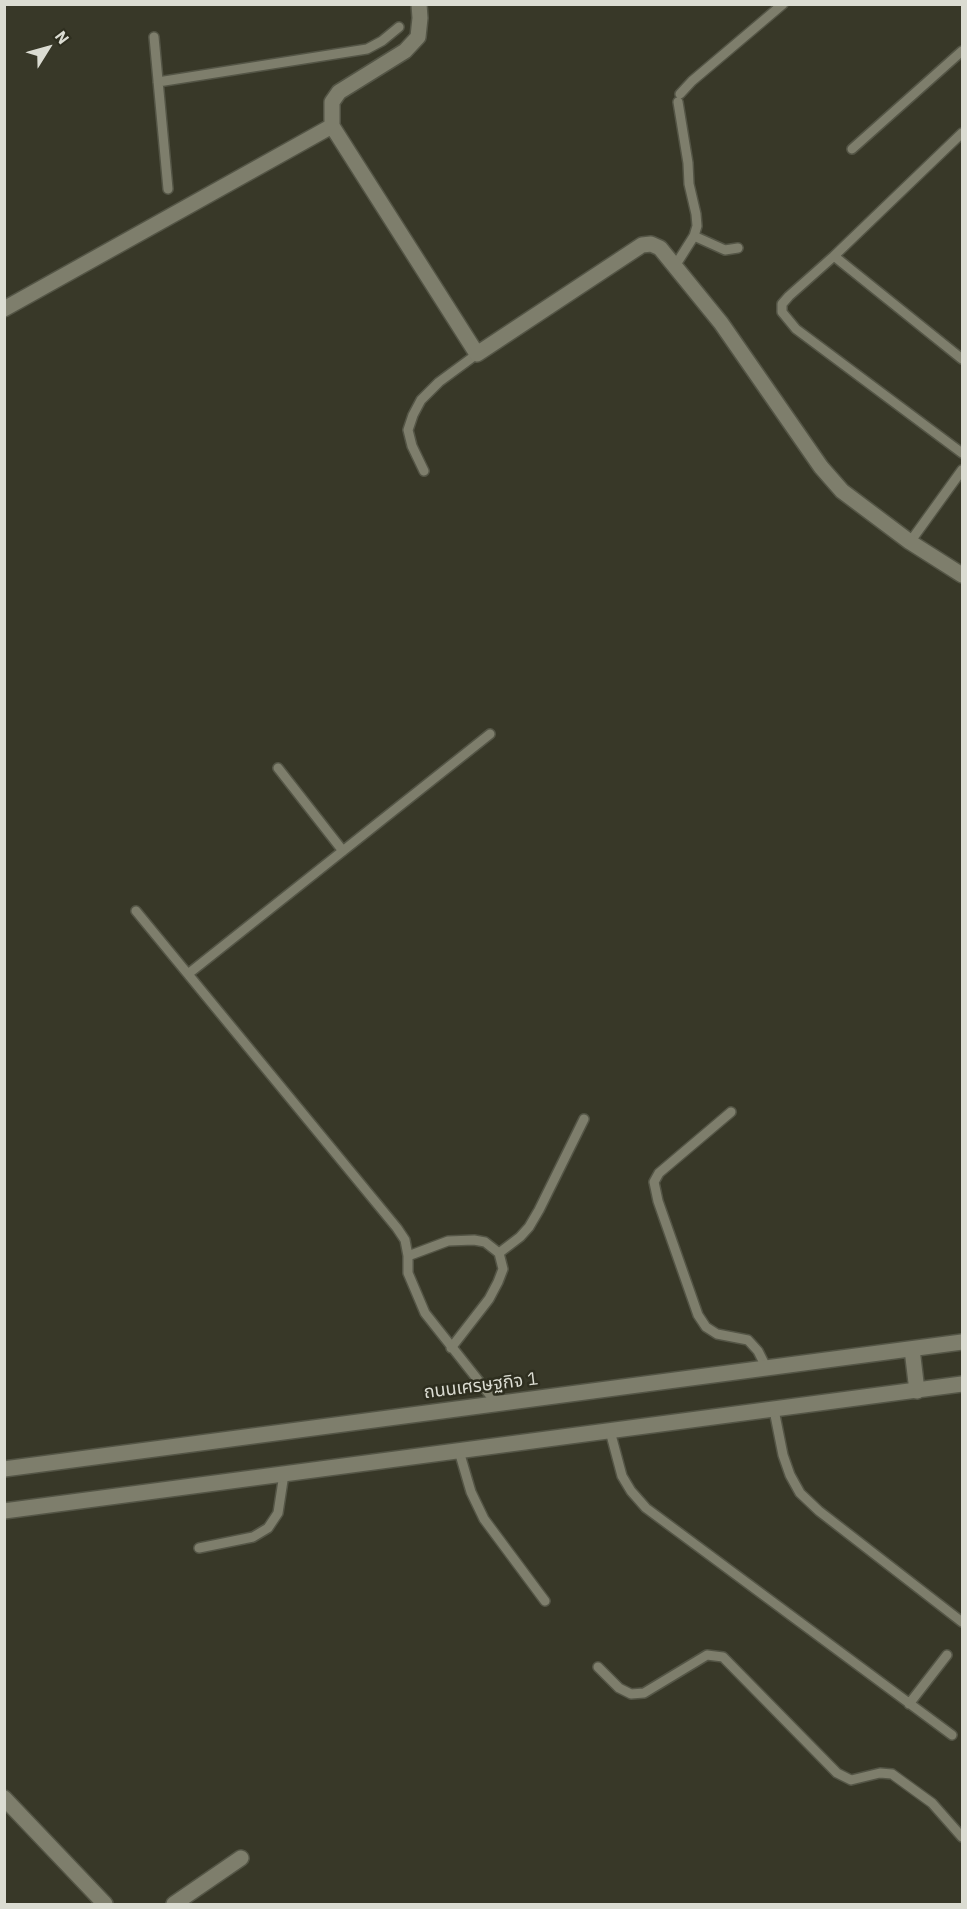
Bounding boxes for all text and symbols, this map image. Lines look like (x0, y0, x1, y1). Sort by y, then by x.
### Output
north arrow (18, 18, 78, 78)
text: N (51, 27, 74, 48)
street label: ถนนเศรษฐกิจ 1 (423, 1368, 539, 1404)

